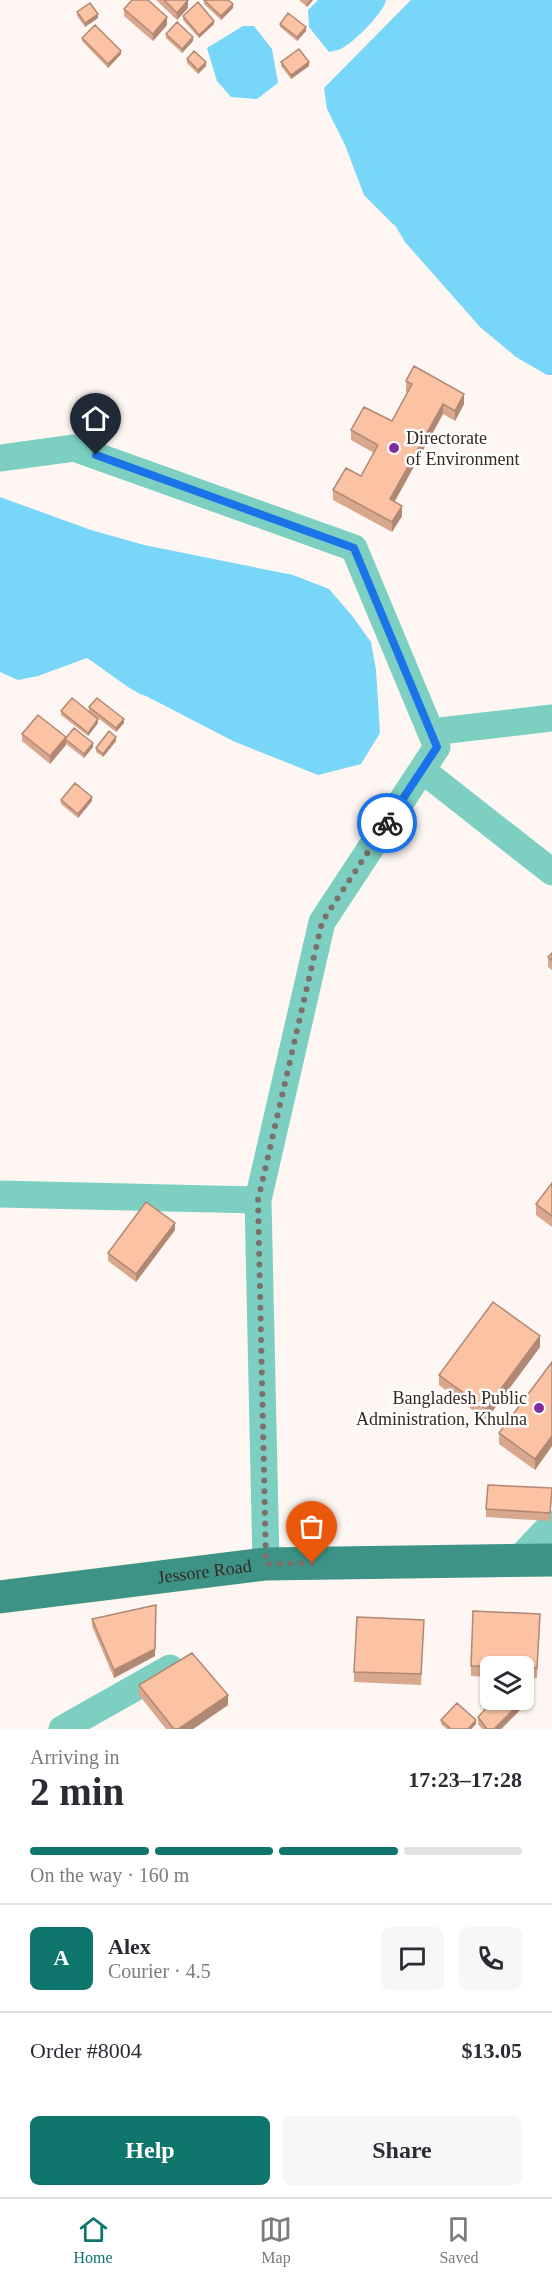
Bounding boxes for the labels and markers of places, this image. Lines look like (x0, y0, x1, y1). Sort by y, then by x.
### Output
pin (70, 393, 121, 455)
place label: Directorate of Environment (406, 428, 519, 469)
marker: Directorate of Environment (387, 441, 401, 455)
place label: Bangladesh Public Administration, Khulna (356, 1388, 527, 1429)
marker: Bangladesh Public Administration, Khulna (532, 1401, 546, 1415)
pin (286, 1501, 337, 1563)

